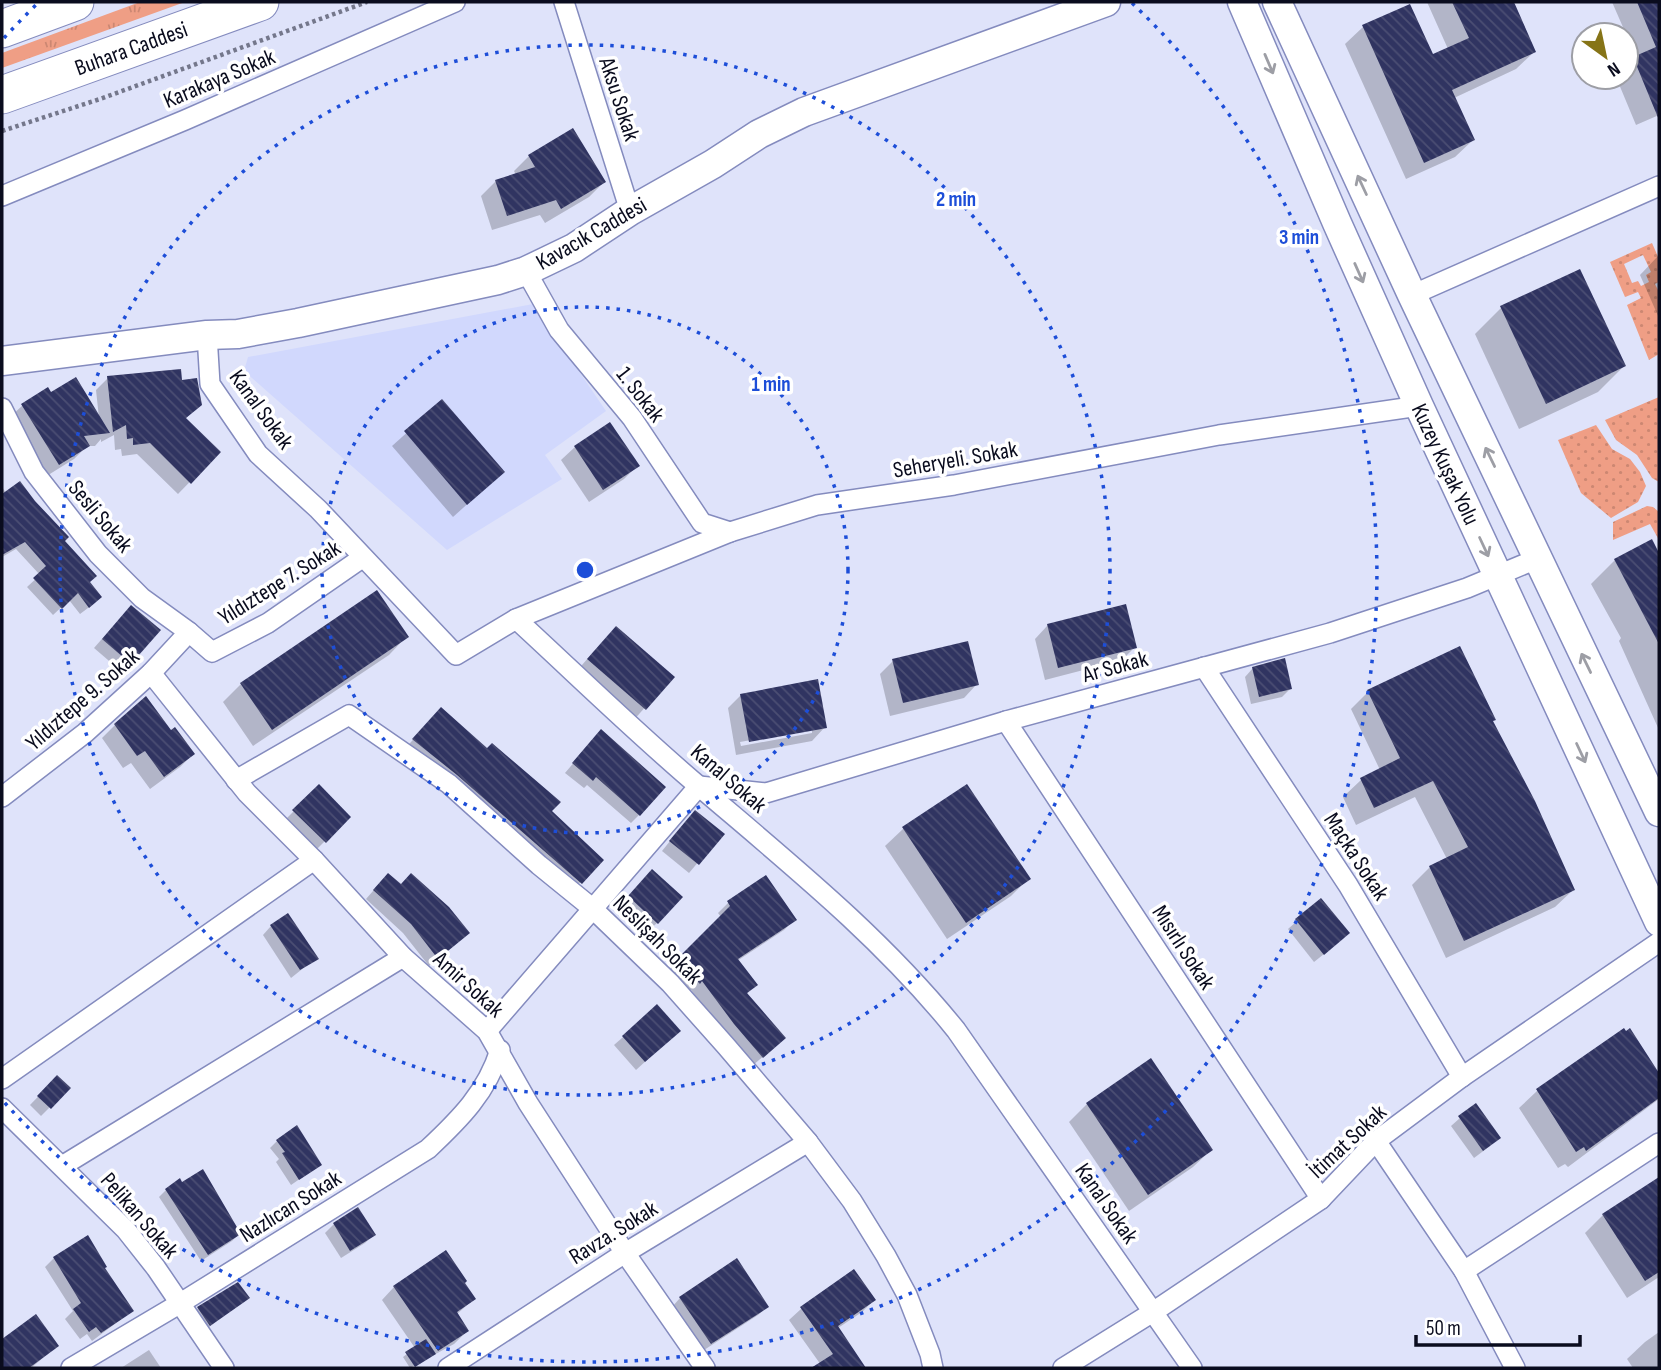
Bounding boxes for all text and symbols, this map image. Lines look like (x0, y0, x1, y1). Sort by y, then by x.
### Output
street label: Buhara Caddesi (71, 16, 192, 82)
north arrow (1570, 21, 1640, 91)
street label: Karakaya Sokak (159, 43, 280, 115)
street label: Aksu Sokak (592, 53, 646, 145)
one-way arrow (1263, 53, 1276, 75)
text: N (1603, 57, 1624, 81)
one-way arrow (1355, 175, 1368, 196)
text: 2 min (936, 187, 976, 212)
street label: Kavacık Caddesi (531, 191, 652, 277)
text: 3 min (1279, 225, 1319, 250)
one-way arrow (1353, 262, 1366, 283)
street label: 1. Sokak (610, 361, 671, 428)
street label: Kanal Sokak (223, 364, 300, 455)
text: 1 min (751, 372, 791, 397)
street label: Kuzey Kuşak Yolu (1405, 399, 1485, 529)
street label: Seheryeli. Sokak (891, 435, 1020, 485)
one-way arrow (1483, 447, 1496, 468)
street label: Sesli Sokak (62, 475, 139, 559)
street label: Yıldıztepe 7. Sokak (213, 534, 346, 632)
one-way arrow (1478, 536, 1491, 557)
centre of rings (573, 558, 597, 582)
street label: Yıldıztepe 9. Sokak (20, 643, 145, 757)
street label: Ar Sokak (1079, 645, 1151, 689)
one-way arrow (1579, 653, 1593, 674)
street label: Kanal Sokak (685, 738, 772, 820)
one-way arrow (1575, 741, 1588, 763)
street label: Maçka Sokak (1318, 807, 1395, 906)
street label: Neslişah Sokak (607, 889, 708, 990)
street label: Mısırlı Sokak (1146, 900, 1221, 995)
street label: Amir Sokak (426, 945, 510, 1024)
street label: İtimat Sokak (1303, 1099, 1393, 1185)
street label: Kanal Sokak (1068, 1158, 1144, 1249)
street label: Nazlıcan Sokak (235, 1165, 347, 1249)
street label: Pelikan Sokak (94, 1167, 184, 1265)
street label: Ravza. Sokak (564, 1195, 663, 1271)
scale bar (1416, 1304, 1580, 1348)
text: 50 m (1426, 1316, 1461, 1341)

